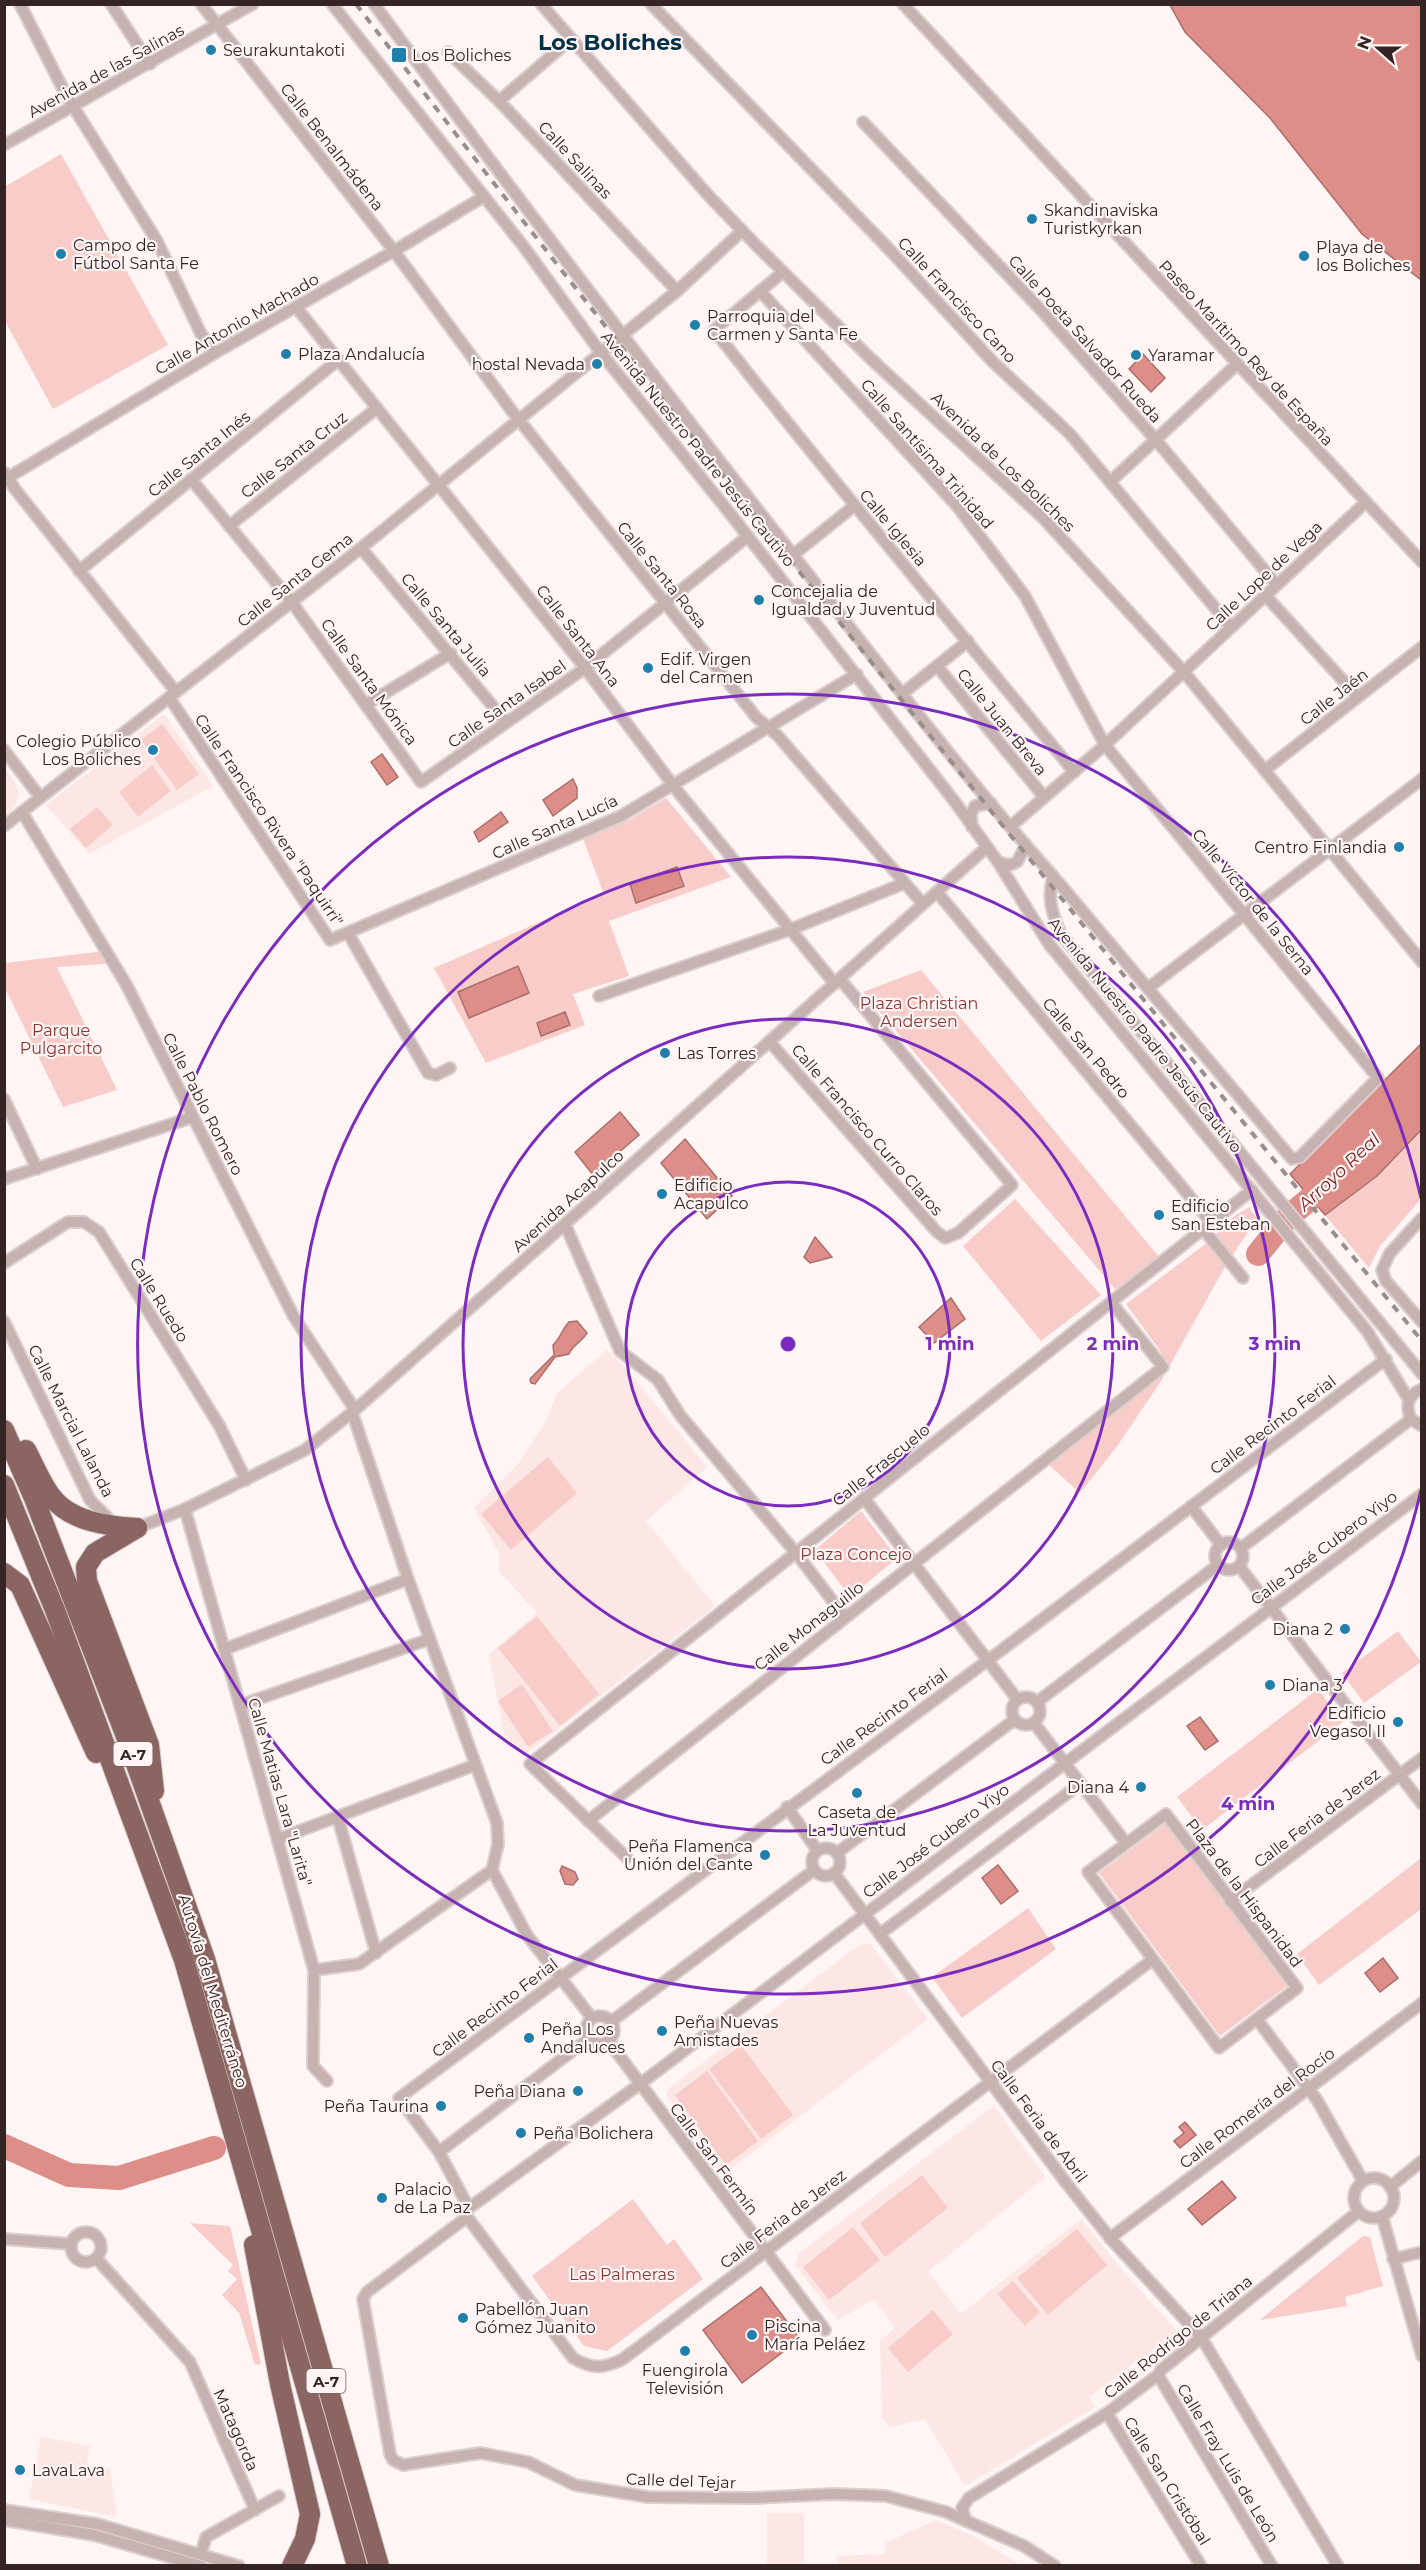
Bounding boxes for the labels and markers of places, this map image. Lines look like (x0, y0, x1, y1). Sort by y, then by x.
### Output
place label: Seurakuntakoti (223, 41, 345, 60)
marker: Seurakuntakoti (204, 43, 218, 57)
marker: Los Boliches (390, 46, 408, 64)
place label: Los Boliches (412, 46, 511, 65)
place label: Skandinaviska Turistkyrkan (1044, 201, 1158, 238)
marker: Skandinaviska Turistkyrkan (1025, 212, 1039, 226)
place label: Campo de Fútbol Santa Fe (73, 236, 199, 273)
place label: Playa de los Boliches (1316, 238, 1410, 275)
marker: Campo de Fútbol Santa Fe (54, 247, 68, 261)
marker: Playa de los Boliches (1297, 249, 1311, 263)
place label: Parroquia del Carmen y Santa Fe (707, 307, 858, 344)
marker: Parroquia del Carmen y Santa Fe (688, 318, 702, 332)
place label: Plaza Andalucía (298, 345, 425, 364)
place label: Yaramar (1148, 346, 1215, 365)
marker: Plaza Andalucía (279, 347, 293, 361)
marker: Yaramar (1129, 348, 1143, 362)
place label: hostal Nevada (472, 355, 585, 374)
marker: hostal Nevada (590, 357, 604, 371)
place label: Concejalia de Igualdad y Juventud (771, 582, 935, 619)
marker: Concejalia de Igualdad y Juventud (752, 593, 766, 607)
place label: Edif. Virgen del Carmen (660, 650, 753, 687)
marker: Edif. Virgen del Carmen (641, 661, 655, 675)
place label: Colegio Público Los Boliches (16, 732, 141, 769)
marker: Colegio Público Los Boliches (146, 743, 160, 757)
place label: Centro Finlandia (1254, 838, 1387, 857)
marker: Centro Finlandia (1392, 840, 1406, 854)
place label: Las Torres (677, 1044, 756, 1063)
marker: Las Torres (658, 1046, 672, 1060)
place label: Edificio Acapulco (674, 1176, 749, 1213)
marker: Edificio Acapulco (655, 1187, 669, 1201)
place label: Edificio San Esteban (1171, 1197, 1271, 1234)
marker: Edificio San Esteban (1152, 1208, 1166, 1222)
centre of rings (778, 1334, 798, 1354)
place label: Diana 2 (1273, 1620, 1333, 1639)
marker: Diana 2 (1338, 1622, 1352, 1636)
place label: Diana 3 (1282, 1676, 1342, 1695)
marker: Diana 3 (1263, 1678, 1277, 1692)
place label: Edificio Vegasol II (1310, 1704, 1386, 1741)
marker: Edificio Vegasol II (1391, 1715, 1405, 1729)
place label: Diana 4 (1067, 1778, 1129, 1797)
marker: Diana 4 (1134, 1780, 1148, 1794)
marker: Caseta de La Juventud (850, 1786, 864, 1800)
place label: Caseta de La Juventud (808, 1803, 906, 1840)
place label: Peña Flamenca Unión del Cante (624, 1837, 753, 1874)
marker: Peña Flamenca Unión del Cante (758, 1848, 772, 1862)
place label: Peña Nuevas Amistades (674, 2013, 778, 2050)
place label: Peña Los Andaluces (541, 2020, 625, 2057)
marker: Peña Nuevas Amistades (655, 2024, 669, 2038)
marker: Peña Los Andaluces (522, 2031, 536, 2045)
place label: Peña Diana (473, 2082, 566, 2101)
marker: Peña Diana (571, 2084, 585, 2098)
place label: Peña Taurina (324, 2097, 429, 2116)
marker: Peña Taurina (434, 2099, 448, 2113)
place label: Peña Bolichera (533, 2124, 654, 2143)
marker: Peña Bolichera (514, 2126, 528, 2140)
place label: Palacio de La Paz (394, 2180, 471, 2217)
marker: Palacio de La Paz (375, 2191, 389, 2205)
place label: Pabellón Juan Gómez Juanito (475, 2300, 596, 2337)
marker: Pabellón Juan Gómez Juanito (456, 2311, 470, 2325)
place label: Piscina María Peláez (764, 2317, 865, 2354)
marker: Piscina María Peláez (745, 2328, 759, 2342)
marker: Fuengirola Televisión (678, 2344, 692, 2358)
place label: Fuengirola Televisión (642, 2361, 728, 2398)
place label: LavaLava (32, 2461, 105, 2480)
marker: LavaLava (13, 2463, 27, 2477)

